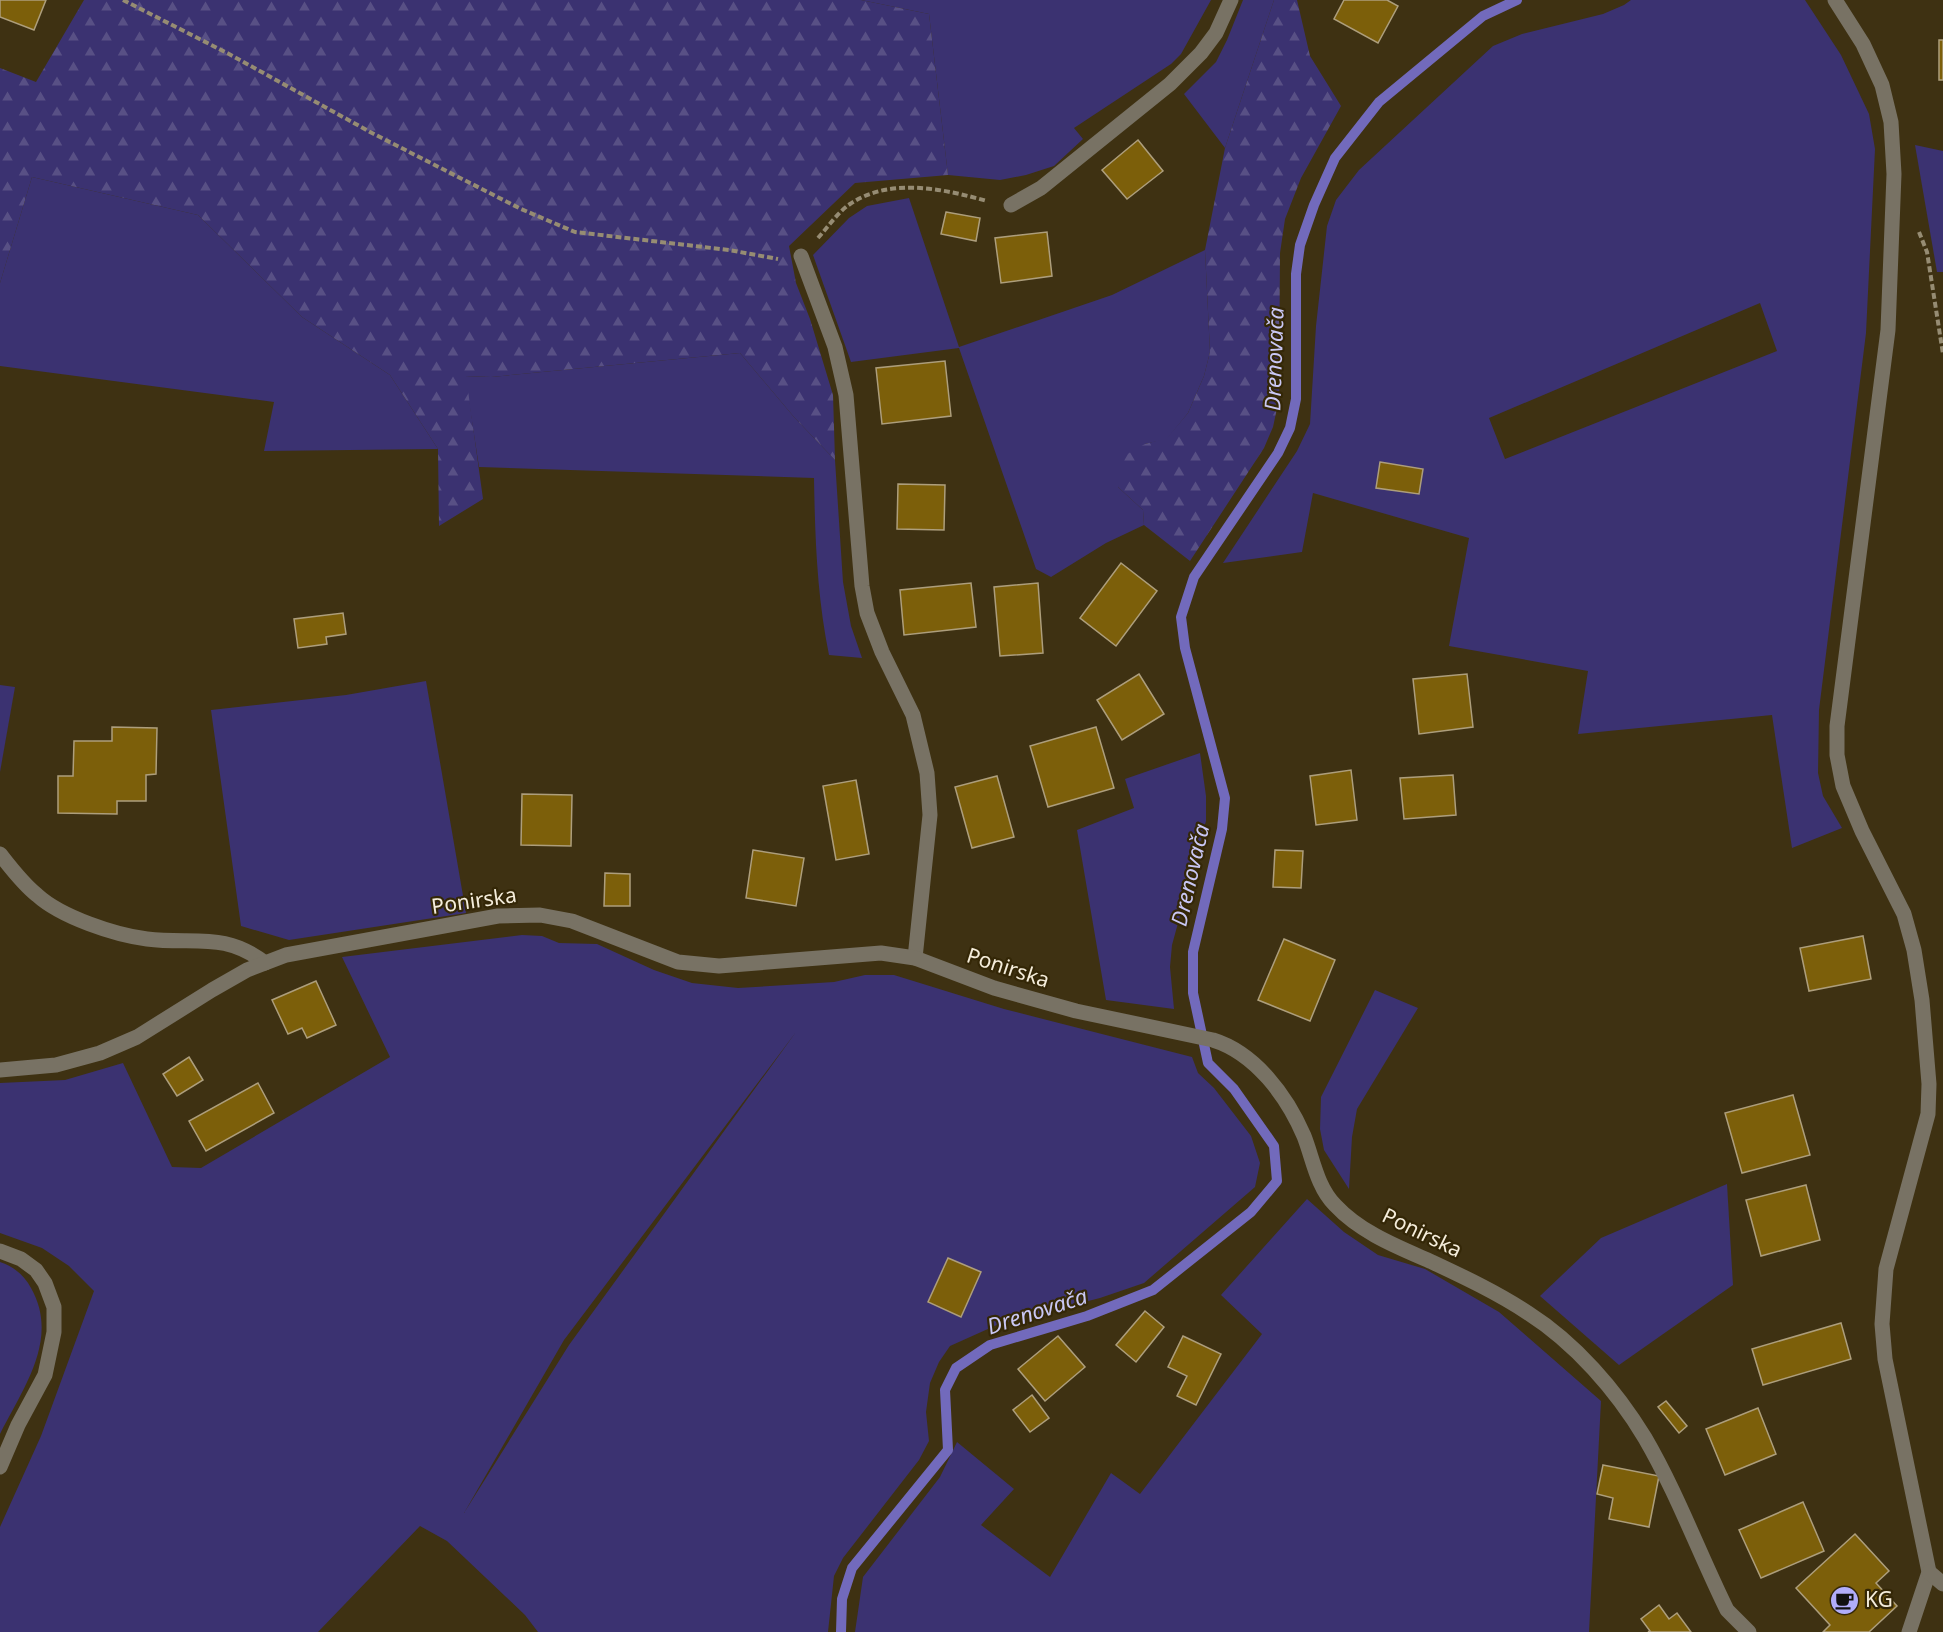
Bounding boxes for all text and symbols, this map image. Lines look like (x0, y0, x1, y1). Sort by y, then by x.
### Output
water label: Drenovača (1256, 306, 1290, 411)
water label: Drenovača (1163, 820, 1215, 929)
street label: Ponirska (430, 880, 518, 920)
street label: Ponirska (963, 941, 1053, 994)
street label: Ponirska (1378, 1201, 1467, 1263)
water label: Drenovača (983, 1280, 1091, 1340)
cafe icon: KG (1828, 1584, 1860, 1616)
place label: KG (1865, 1585, 1893, 1613)

